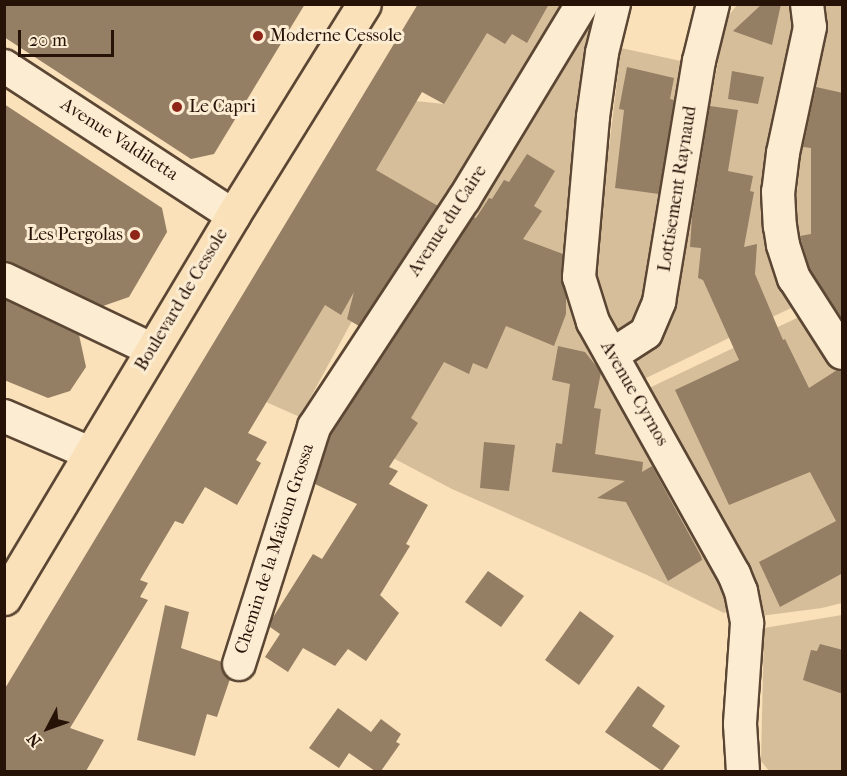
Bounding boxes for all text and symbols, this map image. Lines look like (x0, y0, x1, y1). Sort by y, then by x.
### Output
scale bar (21, 18, 117, 56)
place label: Moderne Cessole (270, 25, 402, 47)
marker: Moderne Cessole (251, 29, 265, 43)
text: 20 m (29, 30, 67, 51)
street label: Avenue Valdiletta (56, 94, 182, 186)
place label: Le Capri (189, 96, 256, 118)
marker: Le Capri (170, 100, 184, 114)
street label: Lottisement Raynaud (654, 105, 702, 273)
street label: Avenue du Caire (404, 161, 492, 281)
place label: Les Pergolas (27, 224, 123, 246)
street label: Boulevard de Cessole (131, 225, 233, 375)
marker: Les Pergolas (128, 228, 142, 242)
street label: Avenue Cyrnos (595, 338, 673, 450)
street label: Chemin de la Maïoun Grossa (231, 441, 319, 657)
north arrow (18, 698, 78, 758)
text: N (23, 729, 45, 751)

